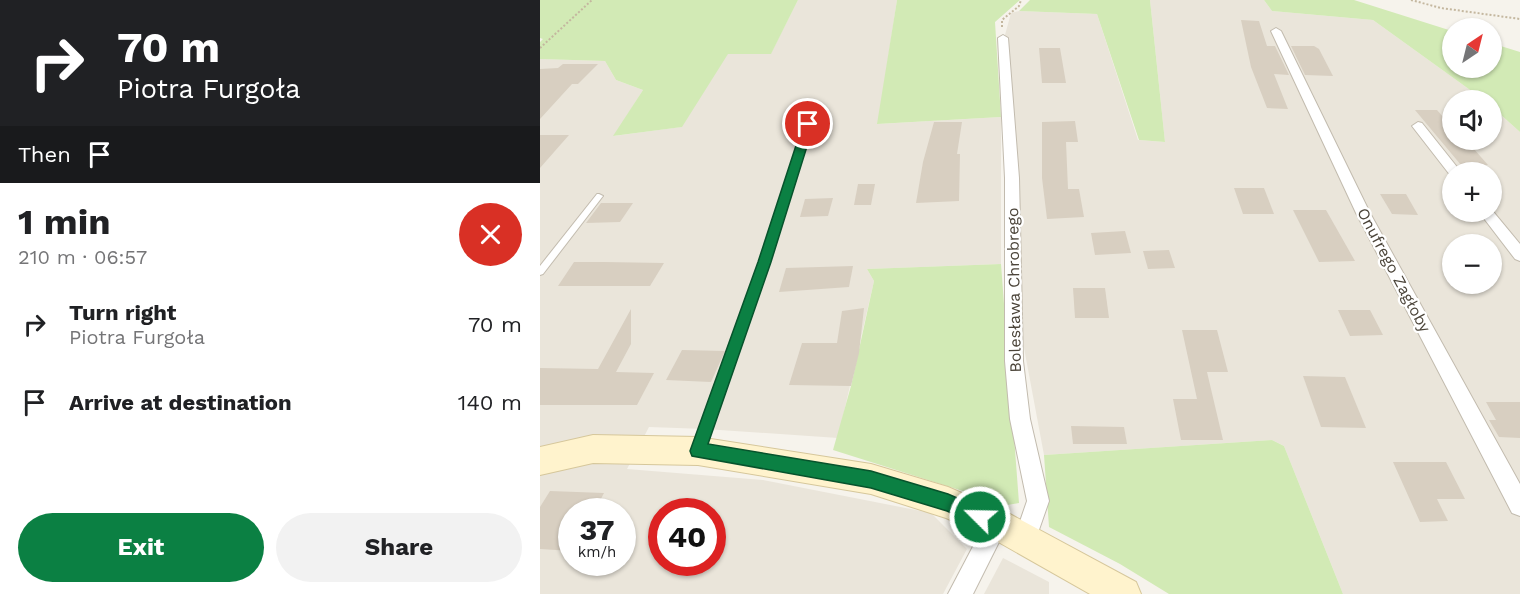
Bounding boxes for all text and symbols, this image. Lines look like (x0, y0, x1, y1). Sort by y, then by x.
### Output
north arrow (1442, 18, 1502, 78)
map controls (1442, 18, 1502, 294)
text: 70 m (117, 23, 220, 72)
icon: right (18, 24, 96, 102)
text: Piotra Furgoła (117, 73, 301, 105)
button: sound (1442, 90, 1502, 150)
pin (782, 98, 833, 149)
icon: arrive (791, 107, 824, 140)
icon: arrive (83, 138, 116, 171)
text: Then (18, 142, 71, 167)
button: + (1442, 162, 1502, 222)
text: 1 min (18, 201, 110, 243)
button: close (459, 203, 522, 266)
street label: Onufrego Zagłoby (1353, 204, 1435, 336)
street label: Bolesława Chrobrego (1003, 207, 1025, 373)
button: − (1442, 234, 1502, 294)
text: 210 m · 06:57 (18, 245, 147, 269)
text: Turn right (69, 300, 176, 325)
icon: right (18, 308, 51, 341)
text: 70 m (468, 312, 522, 337)
text: Piotra Furgoła (69, 325, 205, 349)
icon: arrive (18, 386, 51, 419)
text: Arrive at destination (69, 390, 292, 415)
text: 140 m (458, 390, 522, 415)
position arrow (948, 485, 1012, 549)
speed limit sign: 40 (648, 498, 726, 576)
text: 37 (579, 512, 615, 547)
button: Exit (18, 513, 264, 582)
button: Share (276, 513, 522, 582)
text: km/h (578, 543, 616, 561)

